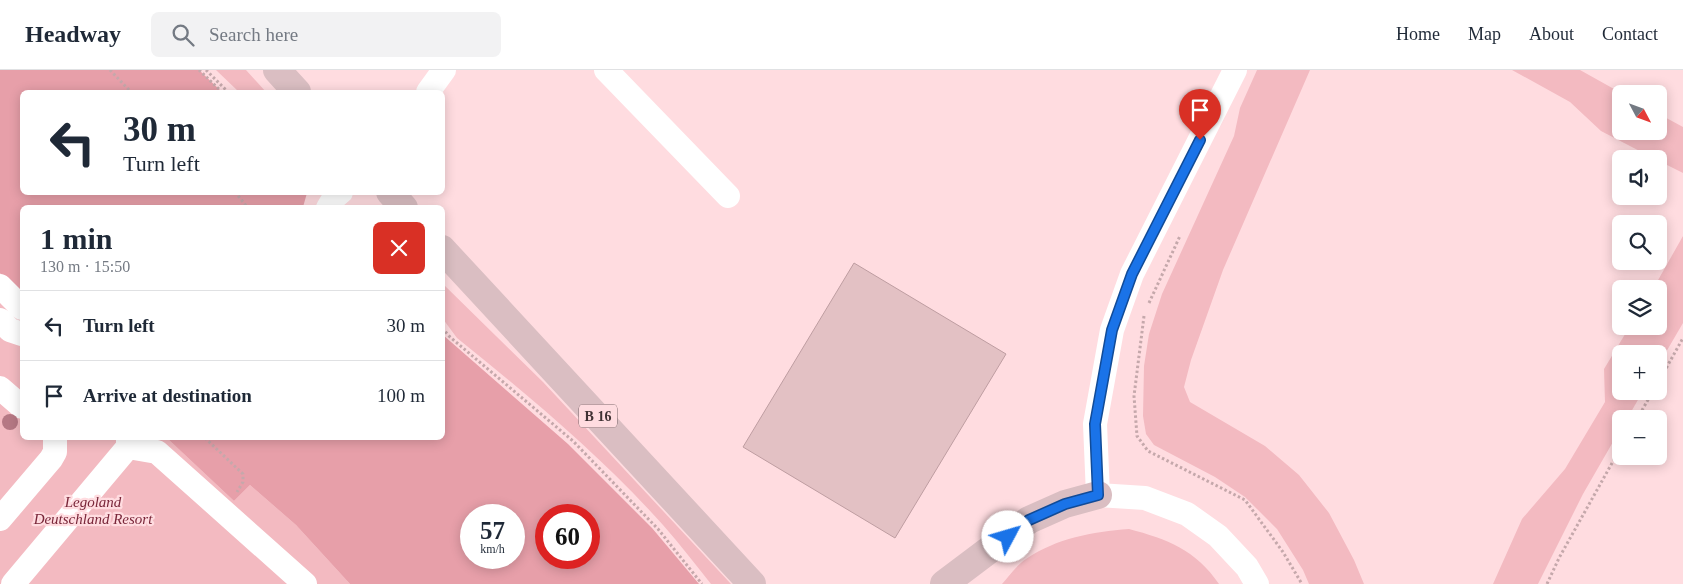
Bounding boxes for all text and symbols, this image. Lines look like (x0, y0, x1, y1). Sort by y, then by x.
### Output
search box (151, 12, 501, 57)
text: Headway (25, 21, 121, 47)
icon: search (169, 21, 197, 49)
text: Search here (209, 24, 298, 45)
text: Home (1396, 24, 1440, 44)
text: Map (1468, 24, 1501, 44)
text: About (1529, 24, 1574, 44)
text: Contact (1602, 24, 1658, 44)
north arrow (1612, 85, 1668, 140)
map controls (1612, 85, 1667, 465)
pin (1179, 89, 1221, 140)
icon: arrive (1186, 96, 1214, 124)
icon: left (40, 110, 105, 175)
text: 30 m (123, 110, 196, 149)
button: sound (1612, 150, 1667, 205)
text: Turn left (123, 151, 200, 176)
button: search (1612, 215, 1667, 270)
text: 1 min (40, 222, 113, 255)
button: close (373, 222, 425, 274)
text: 130 m · 15:50 (40, 258, 130, 275)
button: layers (1612, 280, 1667, 335)
icon: left (40, 312, 68, 340)
text: Turn left (83, 315, 155, 336)
text: 30 m (386, 315, 425, 336)
button: + (1612, 345, 1667, 400)
icon: arrive (40, 382, 68, 410)
text: Arrive at destination (83, 385, 252, 406)
text: 100 m (377, 385, 425, 406)
road number: B 16 (579, 404, 617, 428)
button: − (1612, 410, 1667, 465)
park label: Legoland Deutschland Resort (33, 494, 153, 527)
speed limit sign: 60 (535, 504, 600, 569)
position arrow (981, 510, 1033, 562)
text: 57 (480, 517, 505, 544)
text: km/h (480, 542, 505, 556)

